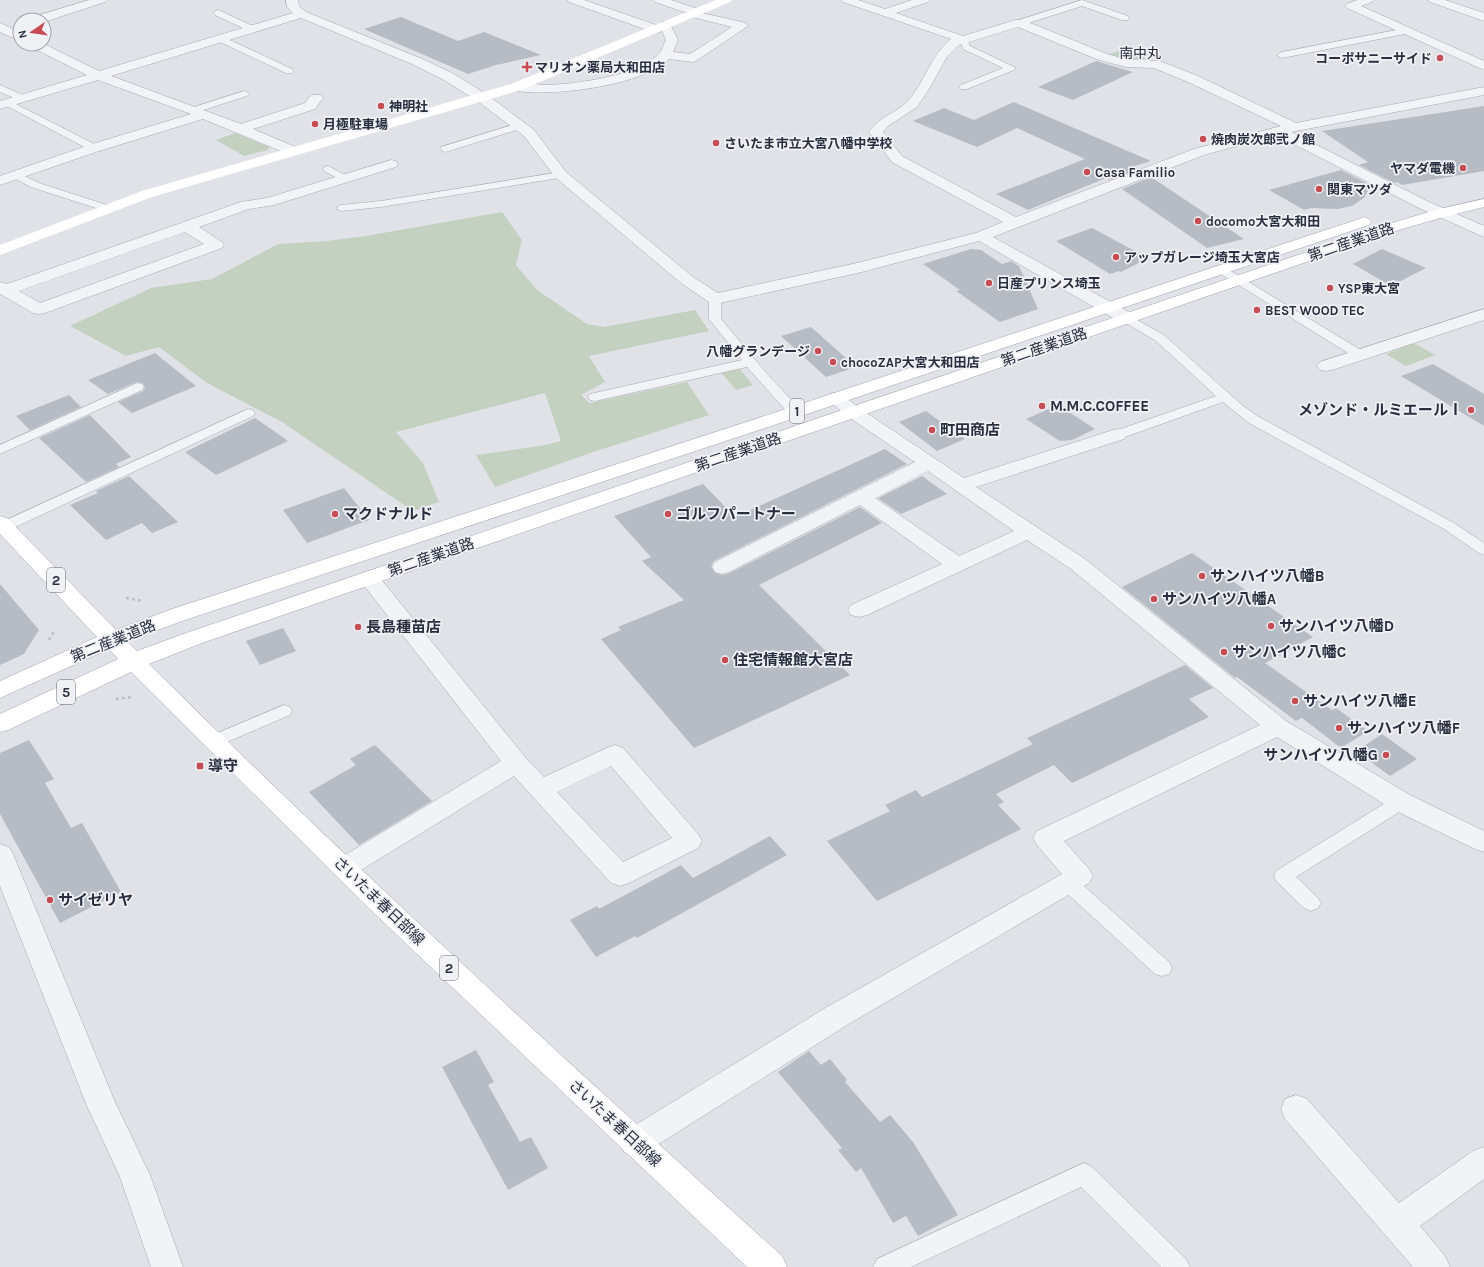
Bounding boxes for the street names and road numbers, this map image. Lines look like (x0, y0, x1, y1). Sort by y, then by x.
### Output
street label: 第二産業道路 (1306, 219, 1396, 265)
street label: 第二産業道路 (999, 324, 1089, 370)
road number: 1 (790, 399, 804, 423)
street label: 第二産業道路 (693, 429, 783, 475)
street label: 第二産業道路 (386, 534, 476, 580)
road number: 2 (47, 568, 65, 592)
street label: 第二産業道路 (68, 616, 158, 666)
road number: 5 (57, 680, 75, 704)
street label: さいたま春日部線 (330, 853, 428, 949)
road number: 2 (440, 956, 458, 980)
street label: さいたま春日部線 (565, 1076, 665, 1170)

